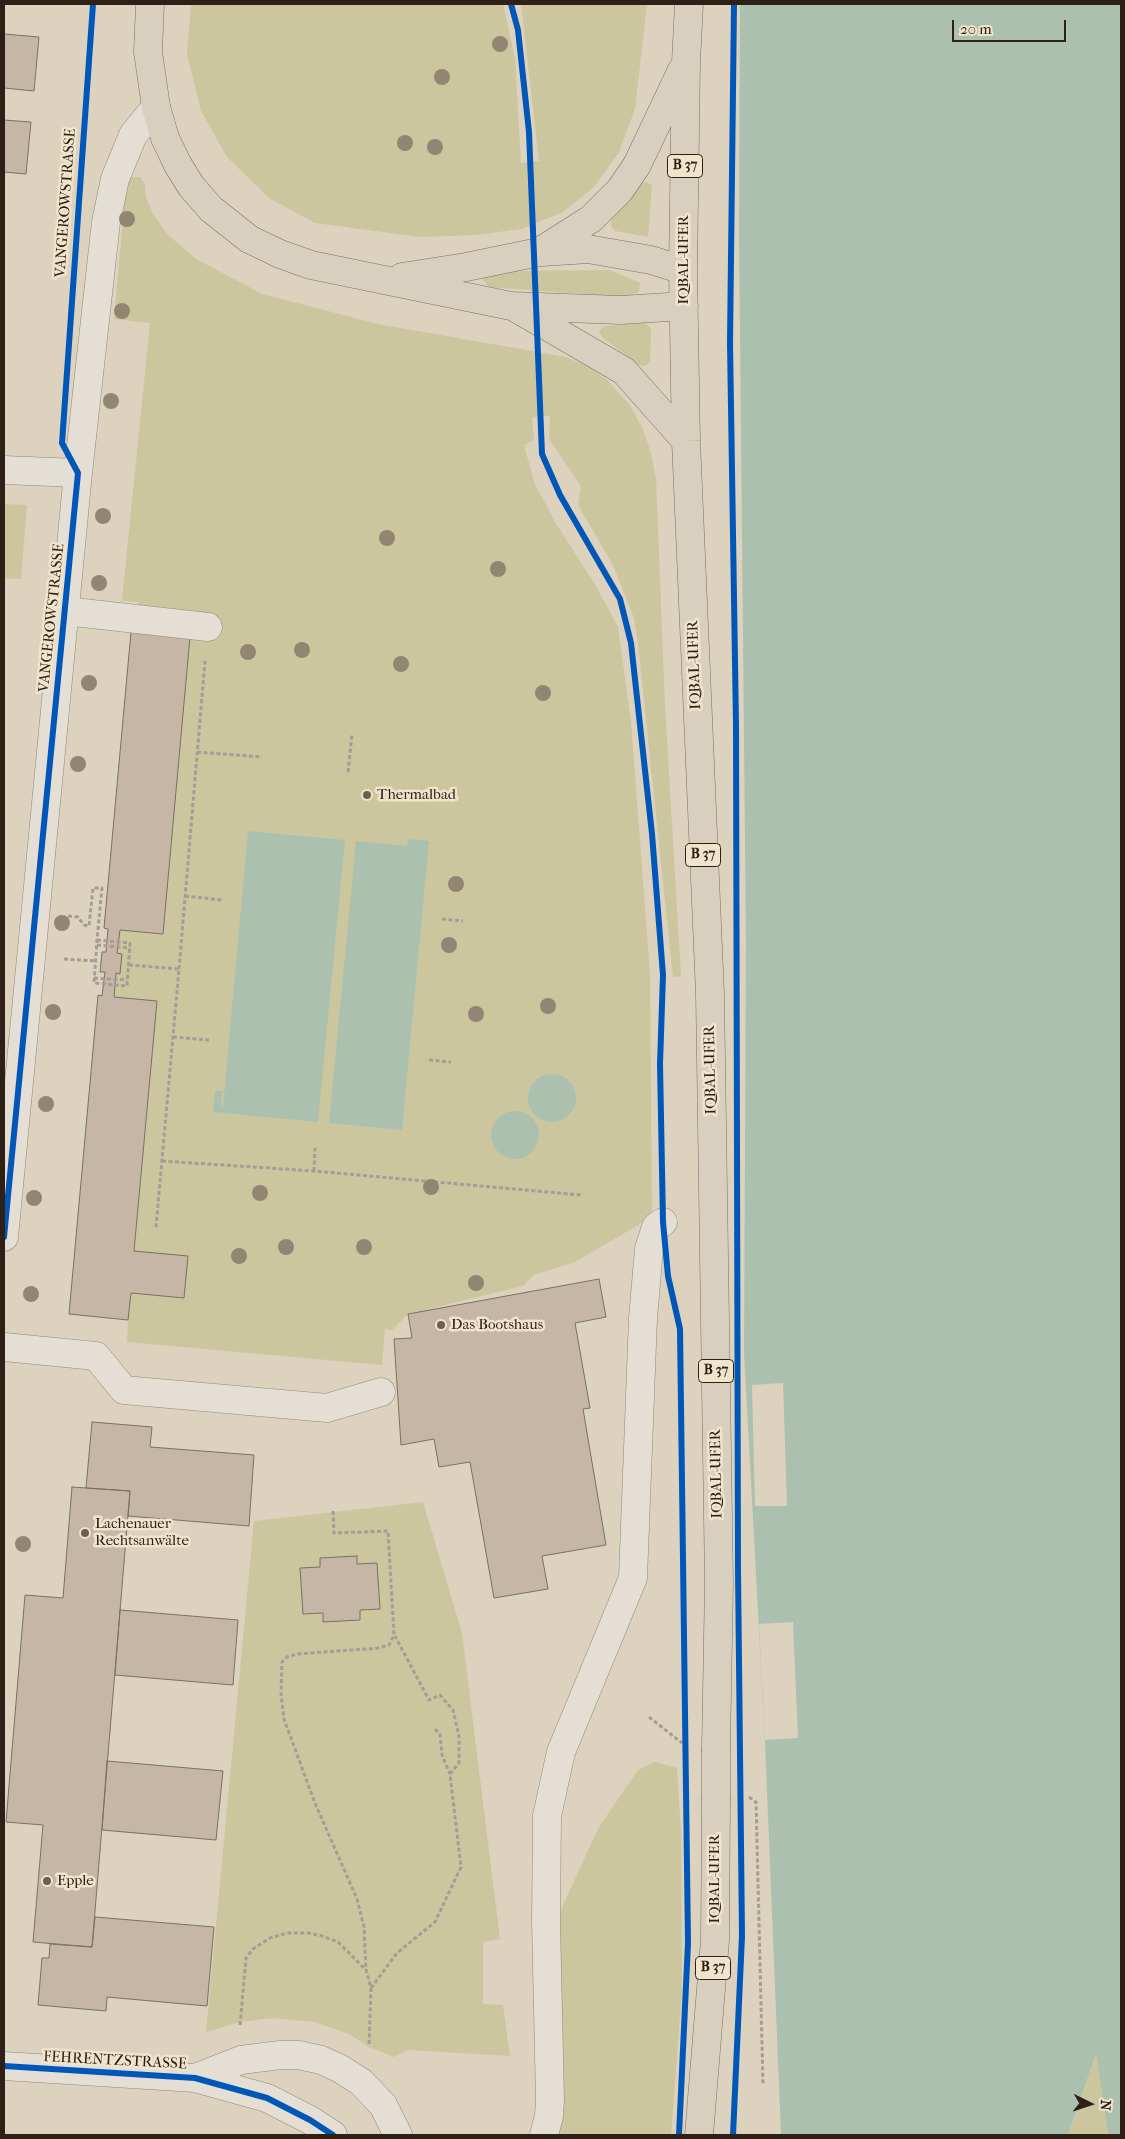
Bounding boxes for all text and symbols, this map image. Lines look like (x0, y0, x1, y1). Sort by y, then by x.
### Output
scale bar (955, 10, 1069, 42)
text: 20 m (960, 20, 992, 38)
street label: VANGEROWSTRASSE (52, 128, 80, 278)
road number: B 37 (668, 154, 702, 178)
street label: IQBAL-UFER (675, 215, 693, 305)
street label: VANGEROWSTRASSE (35, 543, 69, 693)
street label: IQBAL-UFER (684, 620, 706, 710)
place label: Thermalbad (377, 786, 456, 804)
marker: Thermalbad (361, 789, 373, 801)
road number: B 37 (686, 844, 720, 866)
street label: IQBAL-UFER (701, 1025, 721, 1115)
place label: Das Bootshaus (451, 1316, 543, 1334)
marker: Das Bootshaus (435, 1319, 447, 1331)
road number: B 37 (698, 1360, 734, 1382)
street label: IQBAL-UFER (707, 1429, 727, 1519)
place label: Lachenauer Rechtsanwälte (95, 1515, 189, 1550)
marker: Lachenauer Rechtsanwälte (79, 1527, 91, 1539)
street label: IQBAL-UFER (706, 1834, 724, 1924)
place label: Epple (57, 1872, 94, 1890)
marker: Epple (41, 1875, 53, 1887)
road number: B 37 (696, 1956, 730, 1980)
street label: FEHRENTZSTRASSE (43, 2048, 187, 2074)
north arrow (1065, 2079, 1115, 2129)
text: N (1097, 2099, 1114, 2111)

